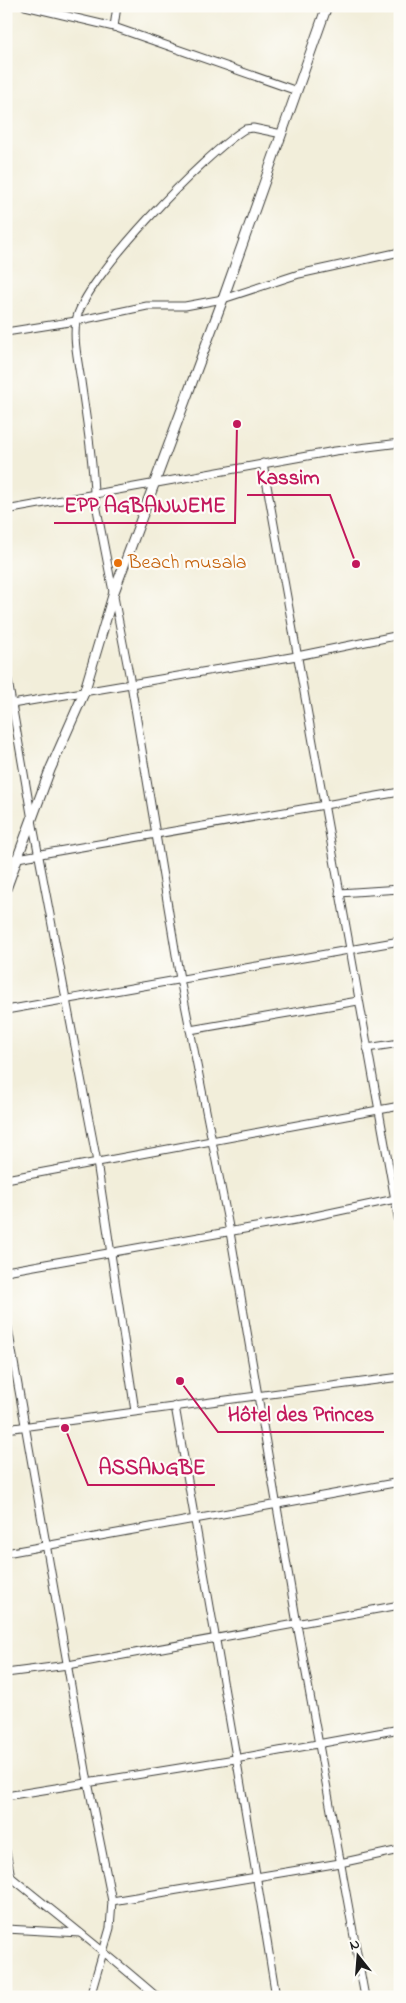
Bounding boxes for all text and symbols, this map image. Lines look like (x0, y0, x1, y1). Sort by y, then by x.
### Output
callout: Kassim (247, 459, 330, 495)
text: Kassim (257, 464, 319, 494)
callout: EPP AGBANWEME (54, 487, 235, 523)
text: EPP AGBANWEME (64, 492, 226, 522)
place label: Beach musala (127, 549, 247, 578)
marker: Beach musala (112, 557, 124, 569)
callout: Hôtel des Princes (218, 1396, 384, 1432)
text: Hôtel des Princes (228, 1401, 375, 1431)
callout: ASSANGBE (88, 1449, 215, 1485)
text: ASSANGBE (98, 1454, 206, 1484)
north arrow (334, 1930, 384, 1980)
text: N (347, 1934, 362, 1956)

